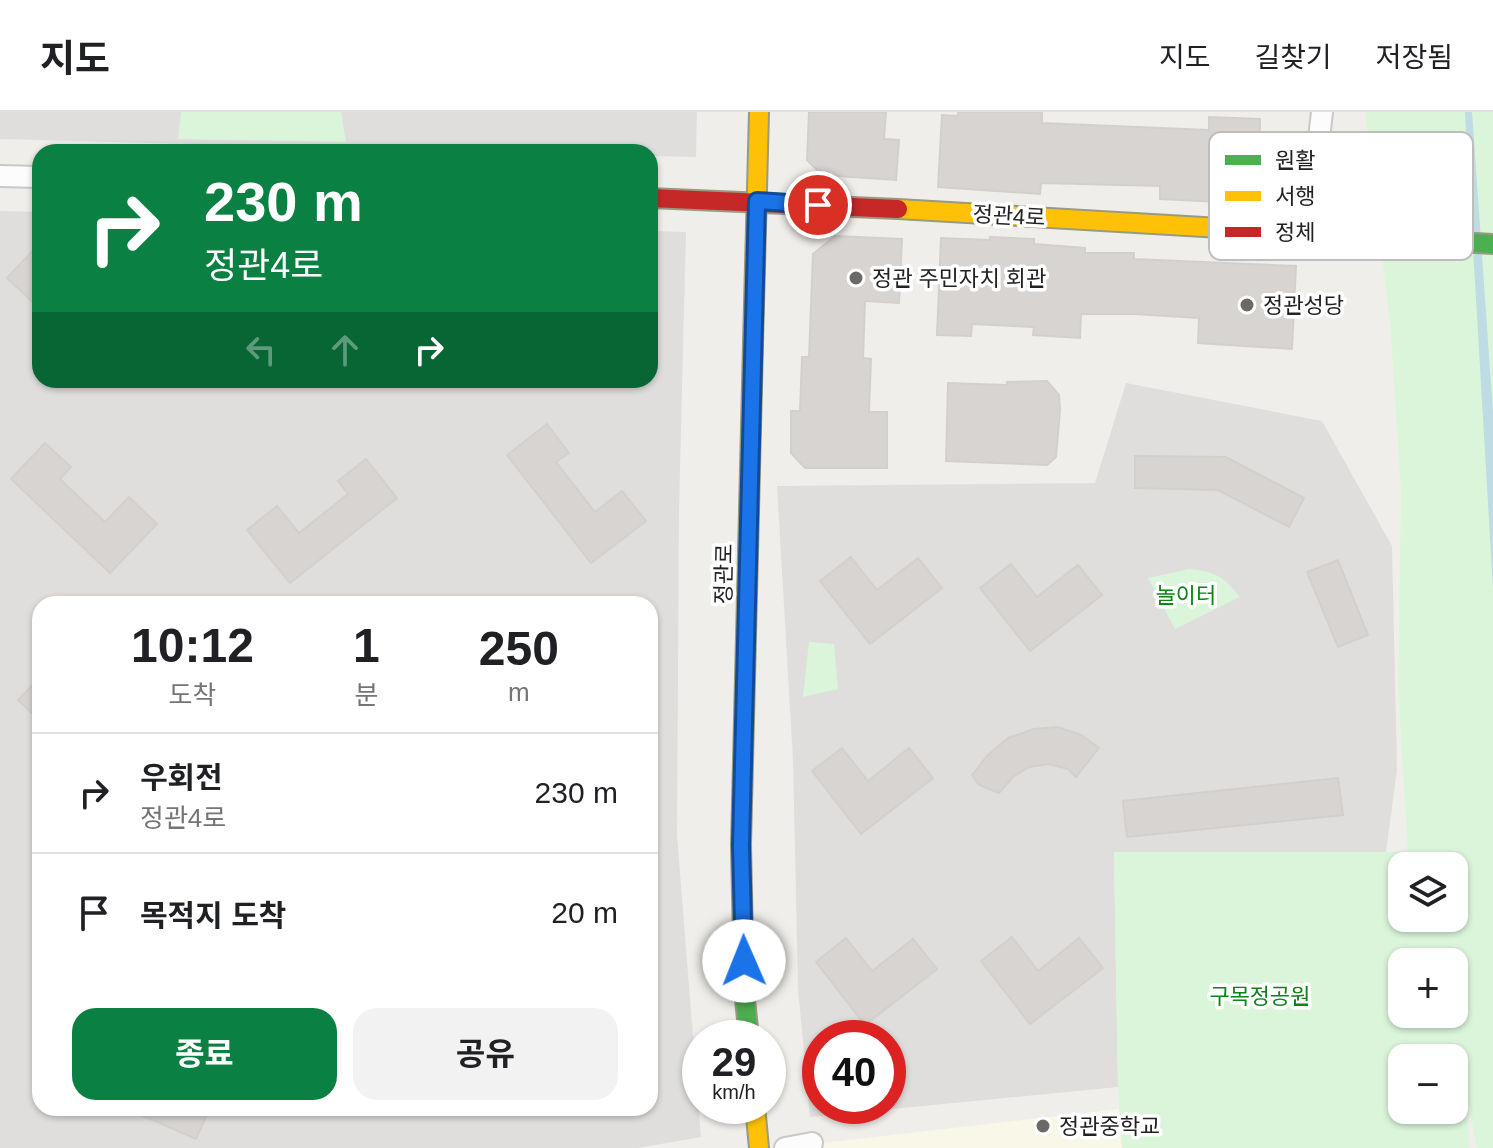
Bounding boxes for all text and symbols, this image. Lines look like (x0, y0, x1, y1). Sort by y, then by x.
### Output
text: 지도 (40, 38, 110, 80)
text: 지도 (1159, 42, 1210, 73)
text: 길찾기 (1254, 42, 1332, 73)
text: 저장됨 (1376, 42, 1453, 73)
legend (1209, 132, 1473, 260)
text: 원활 (1275, 148, 1315, 173)
text: 230 m (204, 170, 363, 233)
pin (784, 171, 852, 239)
icon: right (72, 176, 176, 280)
icon: arrive (796, 183, 840, 227)
text: 서행 (1275, 184, 1315, 209)
street label: 정관4로 (972, 202, 1046, 230)
text: 정체 (1275, 220, 1315, 245)
text: 정관4로 (204, 245, 323, 286)
place label: 정관 주민자치 회관 (872, 266, 1046, 291)
marker: 정관 주민자치 회관 (847, 269, 865, 287)
place label: 정관성당 (1263, 293, 1344, 318)
marker: 정관성당 (1238, 296, 1256, 314)
icon: left (239, 328, 283, 372)
icon: ahead (323, 328, 367, 372)
icon: right (407, 328, 451, 372)
street label: 정관로 (711, 543, 737, 605)
park label: 놀이터 (1156, 583, 1216, 608)
text: 10:12 (131, 619, 254, 672)
text: 1 (353, 619, 380, 672)
text: 250 (479, 622, 559, 675)
text: m (508, 677, 530, 707)
text: 도착 (169, 680, 216, 710)
text: 분 (354, 680, 378, 710)
text: 우회전 (140, 761, 223, 794)
icon: right (72, 771, 116, 815)
text: 230 m (535, 776, 618, 809)
text: 정관4로 (140, 803, 226, 833)
map controls (1388, 852, 1468, 1124)
button: layers (1388, 852, 1468, 932)
icon: arrive (72, 891, 116, 935)
text: 20 m (551, 896, 618, 929)
text: 목적지 도착 (140, 899, 286, 932)
position arrow (702, 919, 786, 1003)
button: + (1388, 948, 1468, 1028)
park label: 구목정공원 (1209, 984, 1311, 1009)
button: 종료 (72, 1008, 337, 1100)
button: 공유 (353, 1008, 618, 1100)
speed limit sign: 40 (802, 1020, 906, 1124)
text: 29 (712, 1040, 756, 1084)
button: − (1388, 1044, 1468, 1124)
text: km/h (712, 1081, 756, 1103)
place label: 정관중학교 (1059, 1114, 1160, 1139)
marker: 정관중학교 (1034, 1117, 1052, 1135)

